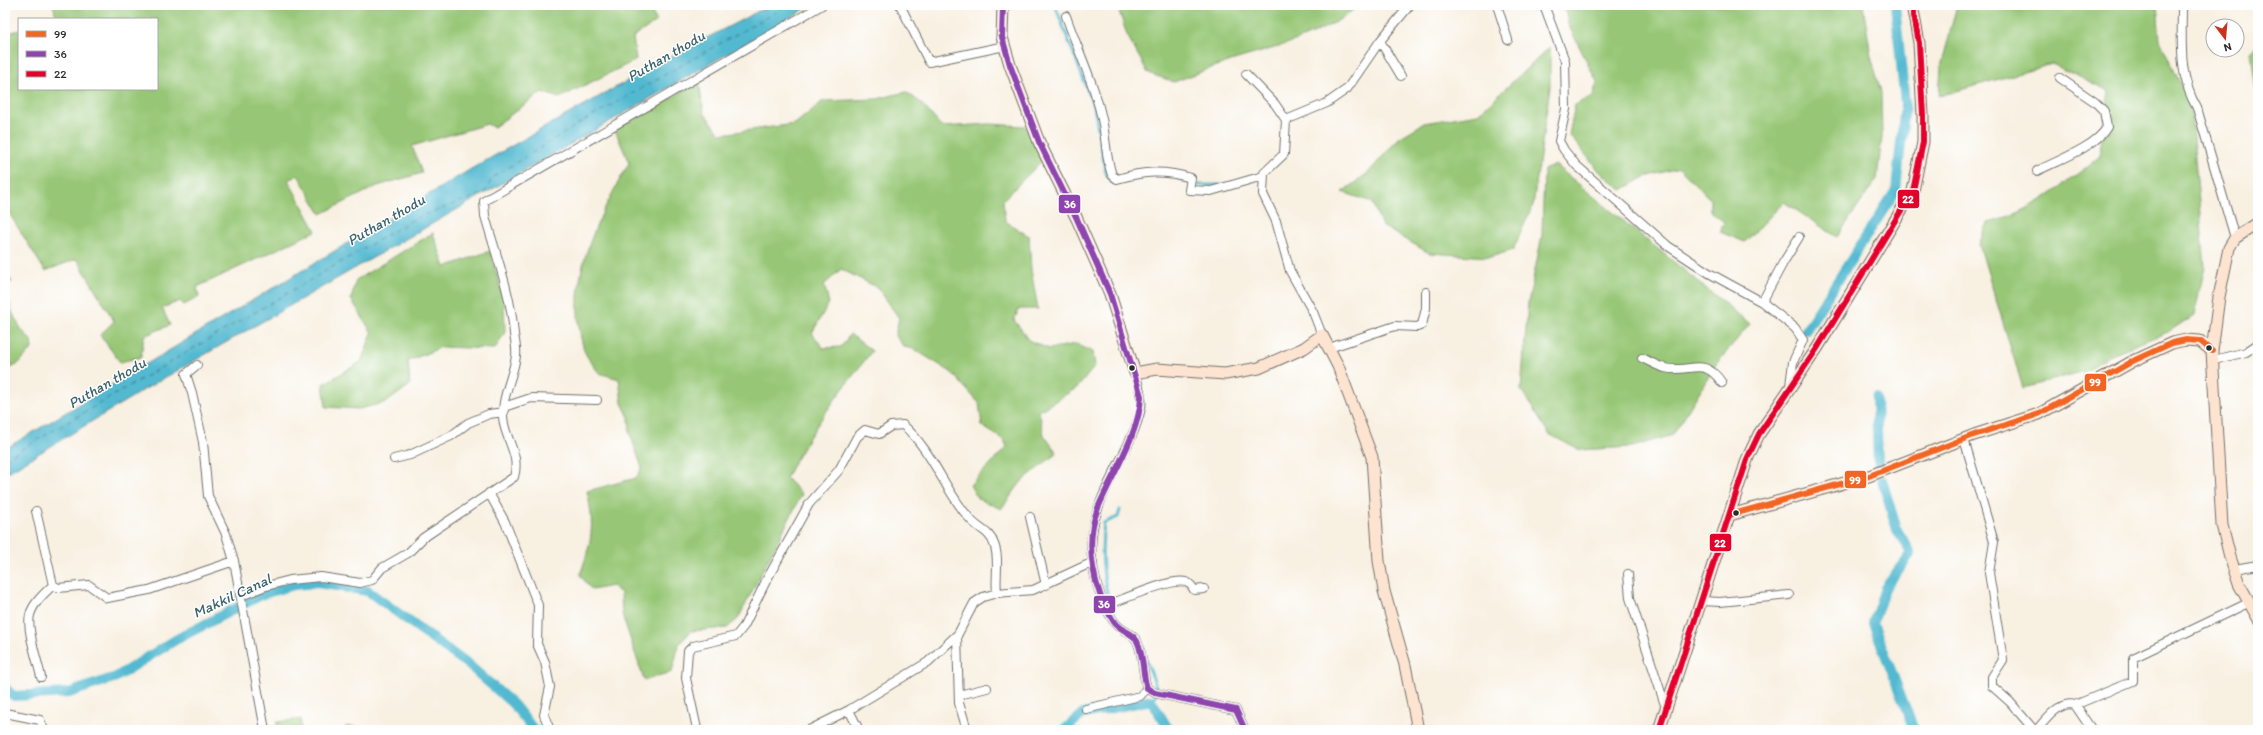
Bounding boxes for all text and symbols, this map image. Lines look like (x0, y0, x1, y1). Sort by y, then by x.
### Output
legend (18, 18, 158, 90)
north arrow (2205, 18, 2245, 58)
water label: Puthan thodu (624, 26, 709, 85)
text: 99 (54, 27, 67, 41)
text: N (2222, 40, 2233, 54)
text: 36 (54, 47, 67, 61)
text: 22 (54, 67, 67, 81)
line badge: 22 (1897, 189, 1920, 209)
water label: Puthan thodu (344, 190, 429, 249)
text: 22 (1902, 193, 1914, 206)
line badge: 36 (1058, 194, 1081, 214)
text: 36 (1064, 198, 1076, 211)
unlabelled marker (2204, 343, 2214, 353)
water label: Puthan thodu (65, 353, 150, 412)
unlabelled marker (1127, 363, 1137, 373)
line badge: 99 (2084, 373, 2107, 392)
text: 99 (2089, 376, 2101, 389)
line badge: 99 (1844, 470, 1867, 489)
text: 99 (1849, 474, 1861, 487)
unlabelled marker (1731, 508, 1741, 518)
line badge: 22 (1709, 533, 1732, 552)
text: 22 (1714, 537, 1726, 550)
water label: Makkil Canal (190, 569, 276, 622)
line badge: 36 (1093, 595, 1116, 614)
text: 36 (1098, 598, 1110, 611)

